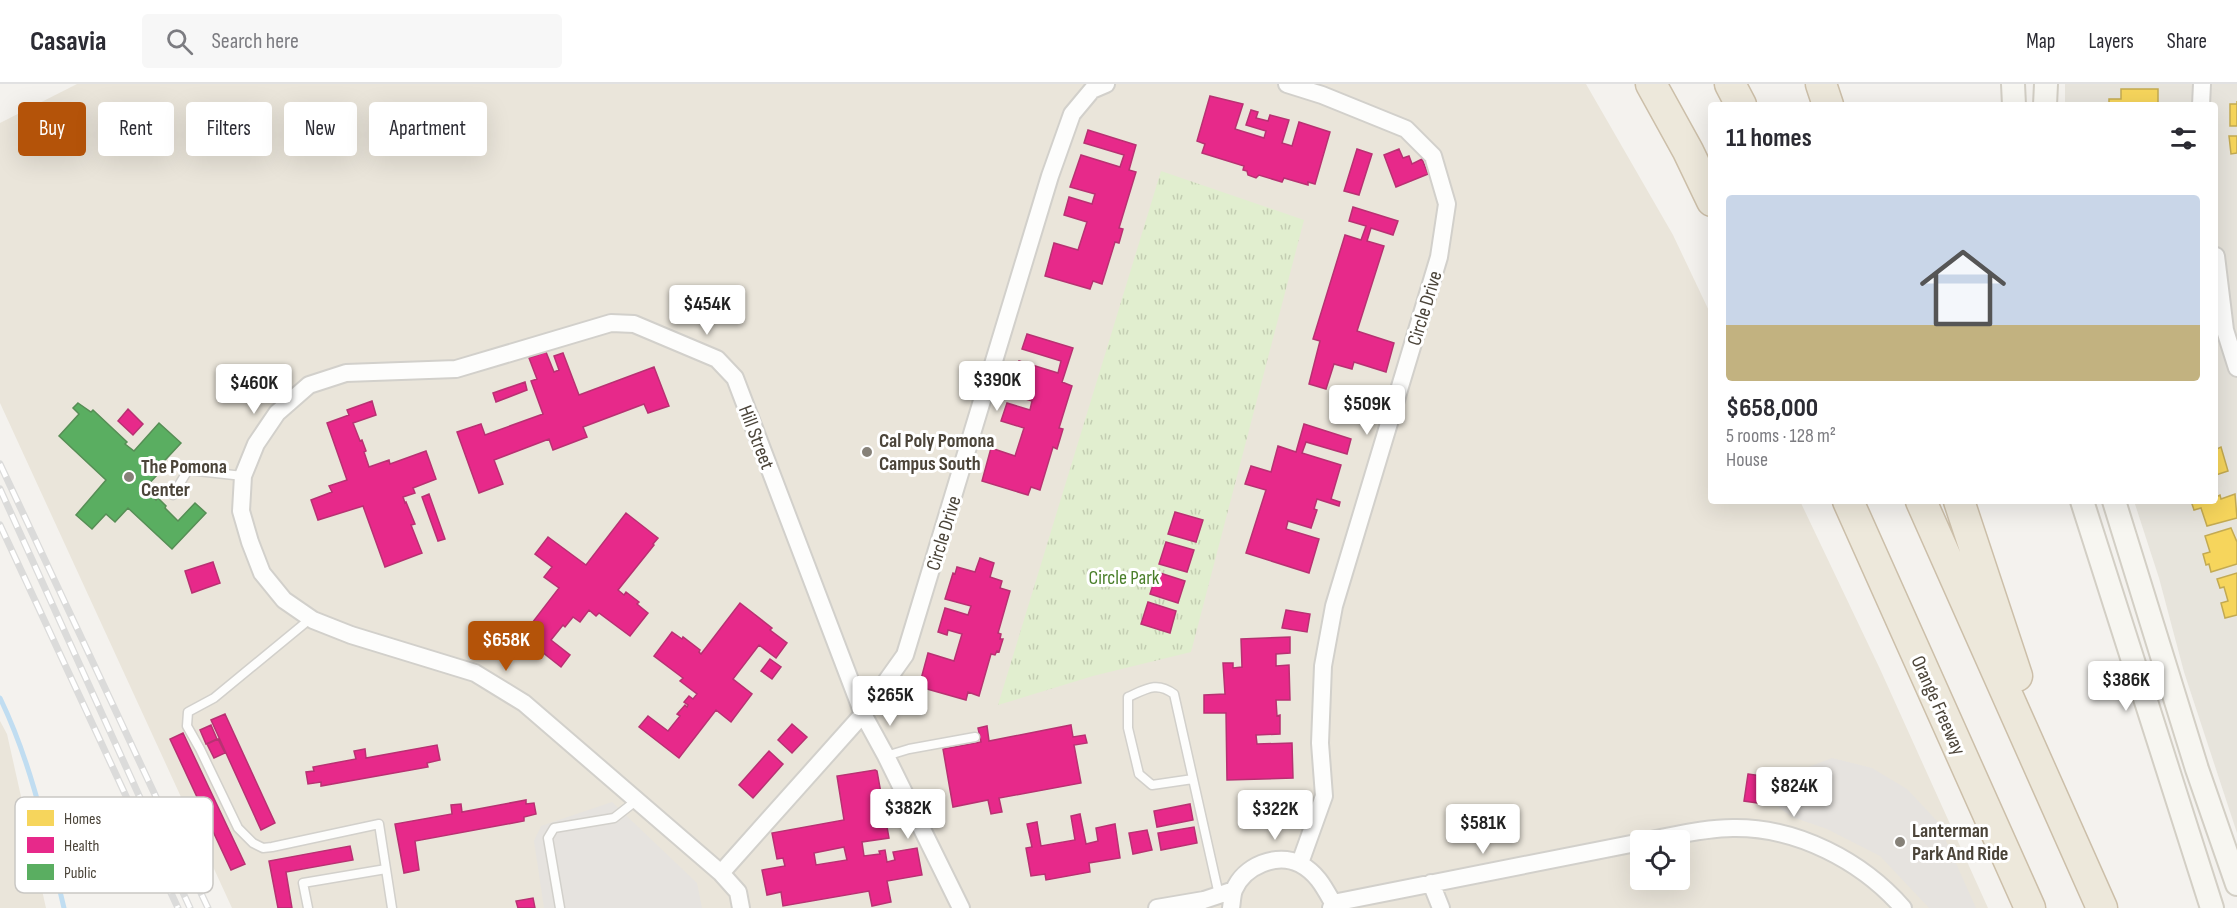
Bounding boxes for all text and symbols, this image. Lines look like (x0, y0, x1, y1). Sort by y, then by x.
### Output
search box (142, 14, 562, 68)
text: Casavia (30, 25, 106, 58)
icon: search (163, 25, 196, 58)
text: Search here (211, 28, 299, 55)
text: Map (2026, 29, 2055, 54)
text: Layers (2088, 29, 2134, 54)
text: Share (2167, 29, 2207, 54)
chip: Buy (18, 102, 86, 156)
chip: Rent (98, 102, 174, 156)
chip: Filters (186, 102, 272, 156)
chip: New (284, 102, 357, 156)
chip: Apartment (369, 102, 487, 156)
icon: filters (2167, 122, 2200, 155)
text: 11 homes (1726, 123, 1812, 154)
icon: home (1909, 234, 2017, 342)
street label: Circle Drive (1402, 268, 1448, 348)
pin: $454K (665, 285, 749, 336)
text: $454K (683, 292, 731, 316)
pin: $390K (955, 361, 1039, 412)
pin: $460K (212, 364, 296, 415)
text: $390K (973, 368, 1021, 392)
text: $460K (230, 371, 278, 395)
pin: $509K (1325, 385, 1409, 436)
text: $509K (1343, 392, 1391, 416)
text: $658,000 (1726, 393, 1818, 424)
street label: Hill Street (733, 402, 779, 473)
text: 5 rooms · 128 m² (1726, 424, 1836, 448)
place label: Cal Poly Pomona Campus South (879, 429, 995, 476)
marker: Cal Poly Pomona Campus South (860, 445, 874, 459)
text: House (1726, 448, 1768, 472)
place label: The Pomona Center (141, 455, 227, 502)
marker: The Pomona Center (122, 470, 136, 484)
street label: Circle Drive (921, 493, 967, 573)
park label: Circle Park (1088, 566, 1160, 590)
pin: $658K (464, 621, 548, 672)
text: $658K (482, 628, 530, 652)
street label: Orange Freeway (1906, 652, 1971, 759)
pin: $386K (2084, 661, 2168, 712)
text: $386K (2102, 668, 2150, 692)
pin: $265K (848, 676, 932, 727)
text: $265K (866, 683, 914, 707)
pin: $824K (1752, 767, 1836, 818)
text: $824K (1770, 774, 1818, 798)
pin: $382K (866, 789, 950, 840)
pin: $322K (1233, 790, 1317, 841)
text: $382K (884, 796, 932, 820)
legend (15, 797, 213, 893)
text: $322K (1252, 797, 1298, 821)
pin: $581K (1441, 804, 1525, 855)
text: Homes (64, 810, 101, 829)
text: $581K (1460, 811, 1506, 835)
place label: Lanterman Park And Ride (1912, 819, 2008, 866)
map controls (1630, 830, 1690, 890)
button: locate (1630, 830, 1690, 890)
marker: Lanterman Park And Ride (1893, 835, 1907, 849)
text: Health (64, 837, 99, 856)
text: Public (64, 864, 97, 883)

